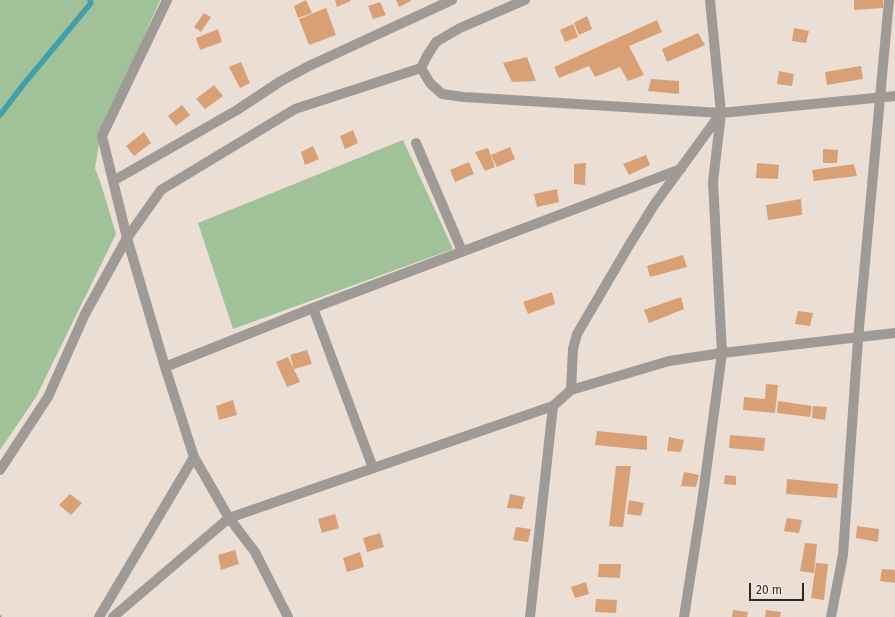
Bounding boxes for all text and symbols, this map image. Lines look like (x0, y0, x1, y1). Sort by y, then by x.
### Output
scale bar (751, 575, 806, 601)
text: 20 m (756, 583, 782, 597)

